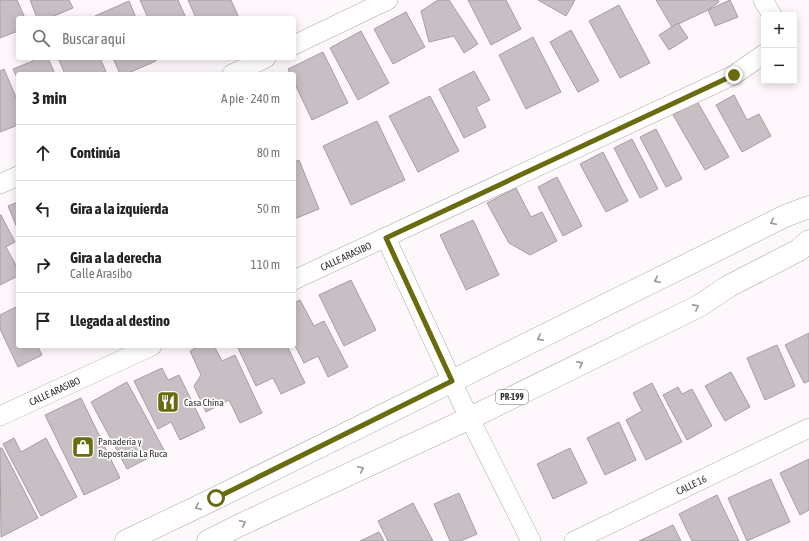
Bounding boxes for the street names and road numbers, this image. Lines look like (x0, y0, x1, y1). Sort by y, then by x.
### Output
street label: CALLE ARASIBO (318, 239, 373, 273)
street label: CALLE ARASIBO (27, 374, 82, 407)
road number: PR-199 (496, 390, 528, 404)
street label: CALLE 16 (674, 473, 708, 497)

